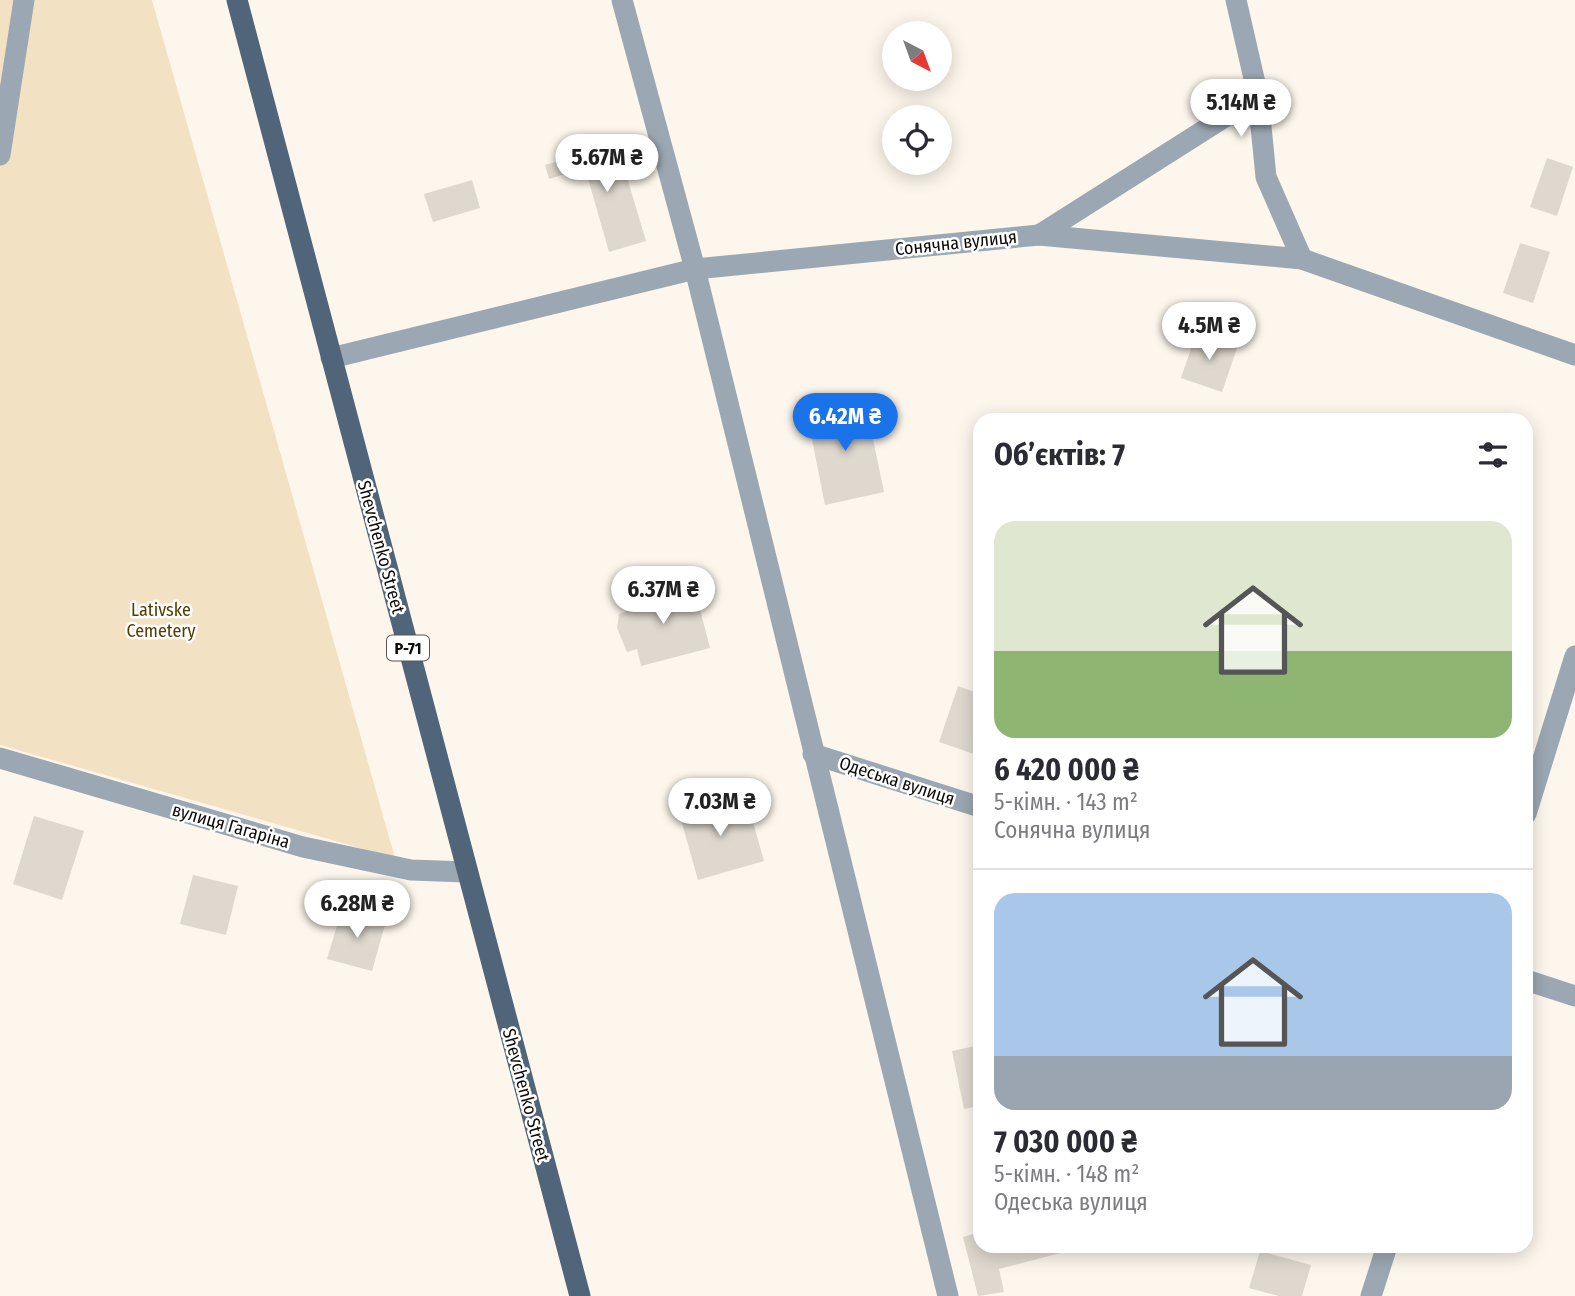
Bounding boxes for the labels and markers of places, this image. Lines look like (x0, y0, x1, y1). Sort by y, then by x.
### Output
pin: 5.14M ₴ (1176, 80, 1306, 139)
pin: 5.67M ₴ (542, 134, 672, 194)
pin: 4.5M ₴ (1152, 302, 1266, 362)
pin: 6.42M ₴ (780, 393, 910, 453)
pin: 6.37M ₴ (598, 566, 728, 626)
pin: 7.03M ₴ (655, 778, 785, 838)
pin: 6.28M ₴ (292, 880, 422, 940)

